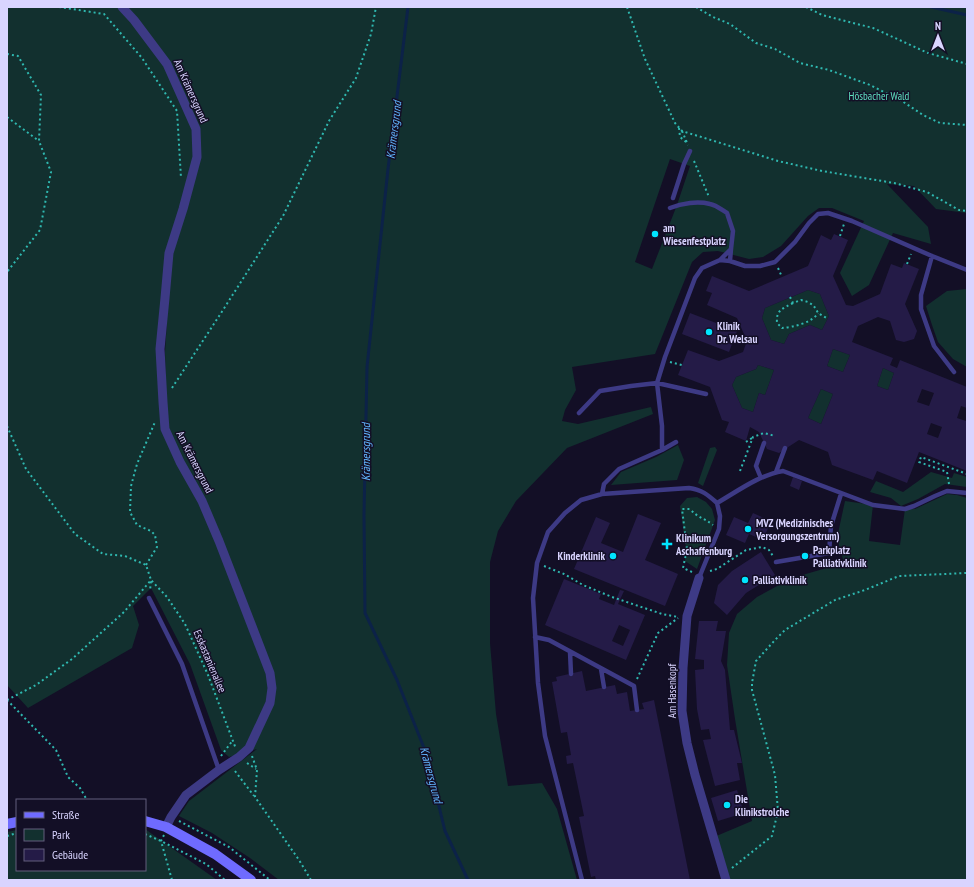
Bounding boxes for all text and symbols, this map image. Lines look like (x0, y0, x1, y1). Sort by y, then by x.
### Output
north arrow (918, 16, 958, 56)
text: N (935, 19, 941, 33)
street label: Am Krämersgrund (171, 57, 211, 125)
park label: Hösbacher Wald (849, 89, 910, 103)
water label: Krämersgrund (383, 98, 405, 160)
place label: am Wiesenfestplatz (662, 221, 726, 248)
marker: am Wiesenfestplatz (650, 229, 660, 239)
place label: Klinik Dr. Welsau (717, 319, 757, 346)
marker: Klinik Dr. Welsau (704, 327, 714, 337)
water label: Krämersgrund (358, 421, 373, 481)
street label: Am Krämersgrund (173, 429, 217, 496)
place label: MVZ (Medizinisches Versorgungszentrum) (755, 516, 840, 543)
marker: MVZ (Medizinisches Versorgungszentrum) (743, 524, 753, 534)
place label: Klinikum Aschaffenburg (675, 531, 732, 558)
marker: Klinikum Aschaffenburg (661, 538, 673, 550)
place label: Parkplatz Palliativklinik (813, 543, 867, 570)
place label: Kinderklinik (557, 549, 605, 563)
marker: Kinderklinik (608, 551, 618, 561)
marker: Parkplatz Palliativklinik (800, 551, 810, 561)
place label: Palliativklinik (753, 573, 807, 587)
marker: Palliativklinik (740, 575, 750, 585)
street label: Esskastanienallee (190, 627, 230, 695)
street label: Am Hasenkopf (665, 663, 679, 718)
water label: Krämersgrund (417, 745, 447, 807)
place label: Die Klinikstrolche (735, 792, 789, 819)
legend (16, 799, 146, 871)
marker: Die Klinikstrolche (722, 800, 732, 810)
text: Straße (52, 807, 79, 822)
text: Park (52, 827, 70, 842)
text: Gebäude (52, 847, 88, 862)

